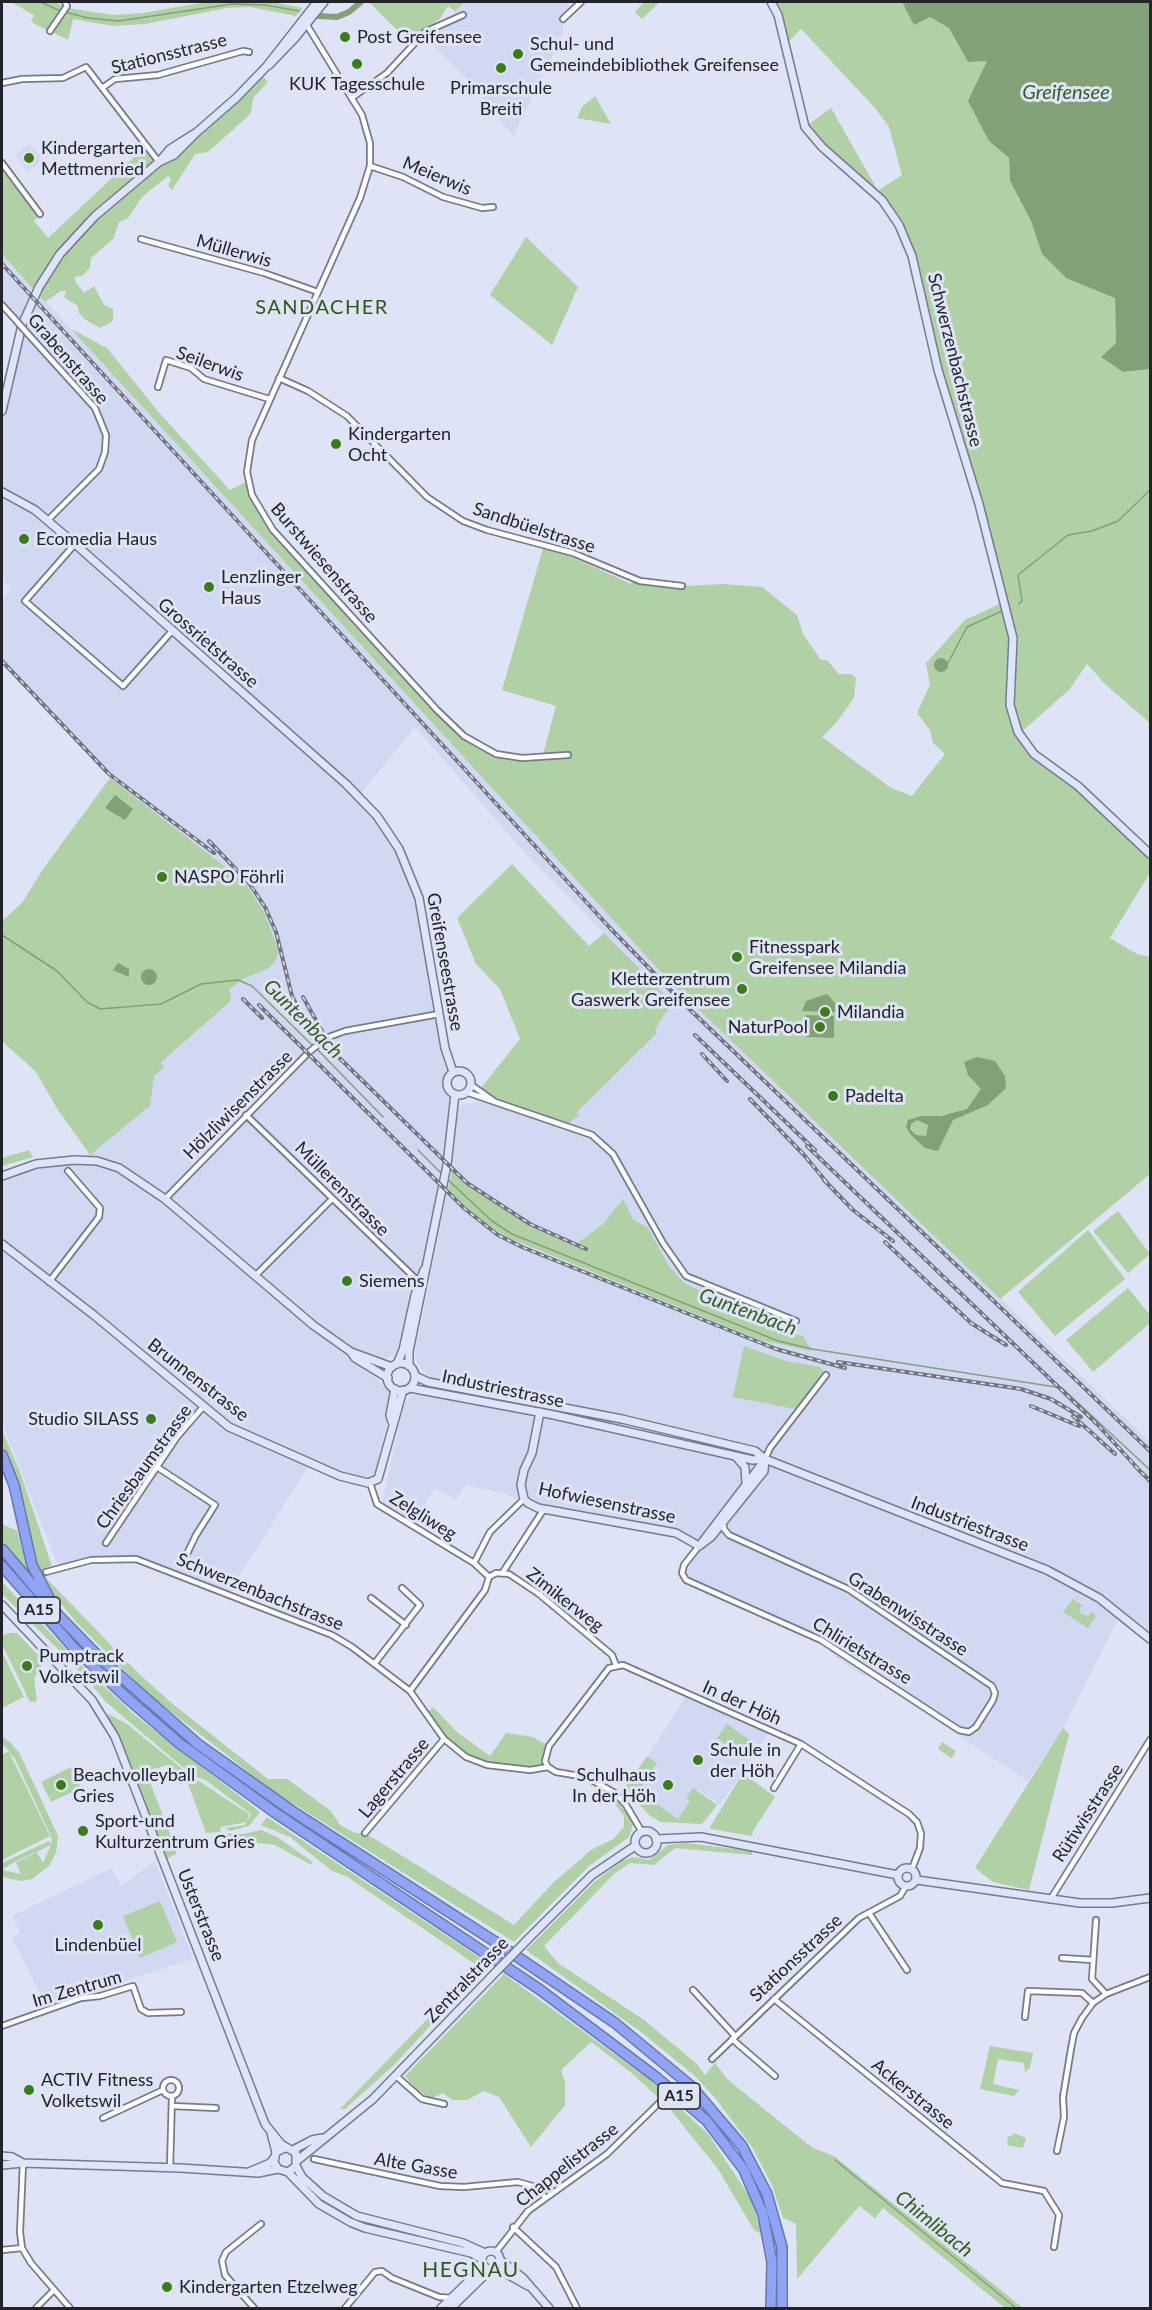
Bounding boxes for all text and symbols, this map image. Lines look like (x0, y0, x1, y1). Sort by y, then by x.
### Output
place label: Post Greifensee (357, 26, 482, 48)
street label: Stationsstrasse (109, 29, 229, 79)
marker: Post Greifensee (338, 30, 352, 44)
place label: Schul- und Gemeindebibliothek Greifensee (530, 33, 779, 76)
marker: Schul- und Gemeindebibliothek Greifensee (511, 47, 525, 61)
marker: KUK Tagesschule (350, 57, 364, 71)
marker: Primarschule Breiti (494, 61, 508, 75)
place label: KUK Tagesschule (289, 73, 425, 95)
place label: Primarschule Breiti (450, 77, 552, 119)
water label: Greifensee (1022, 81, 1110, 105)
place label: Kindergarten Mettmenried (41, 137, 144, 180)
marker: Kindergarten Mettmenried (22, 151, 36, 165)
street label: Meierwis (399, 152, 475, 200)
street label: Müllerwis (194, 230, 274, 272)
street label: Schwerzenbachstrasse (923, 271, 987, 449)
district label: SANDACHER (255, 296, 389, 320)
street label: Grabenstrasse (23, 309, 113, 409)
street label: Seilerwis (173, 342, 247, 386)
place label: Kindergarten Ocht (348, 423, 451, 466)
marker: Kindergarten Ocht (329, 437, 343, 451)
street label: Burstwiesenstrasse (266, 498, 382, 628)
street label: Sandbüelstrasse (470, 498, 598, 558)
place label: Ecomedia Haus (36, 528, 157, 550)
marker: Ecomedia Haus (17, 532, 31, 546)
place label: Lenzlinger Haus (221, 566, 301, 608)
marker: Lenzlinger Haus (202, 580, 216, 594)
street label: Grossrietstrasse (153, 593, 263, 693)
place label: NASPO Föhrli (174, 866, 284, 888)
marker: NASPO Föhrli (155, 870, 169, 884)
street label: Greifenseestrasse (422, 891, 468, 1033)
place label: Fitnesspark Greifensee Milandia (749, 936, 906, 978)
marker: Fitnesspark Greifensee Milandia (730, 950, 744, 964)
place label: Kletterzentrum Gaswerk Greifensee (571, 968, 730, 1010)
water label: Guntenbach (258, 974, 348, 1064)
marker: Kletterzentrum Gaswerk Greifensee (735, 982, 749, 996)
place label: Milandia (837, 1001, 904, 1023)
marker: Milandia (818, 1005, 832, 1019)
place label: NaturPool (728, 1016, 808, 1038)
marker: NaturPool (813, 1020, 827, 1034)
street label: Hölzliwisenstrasse (179, 1046, 297, 1164)
place label: Padelta (845, 1085, 904, 1107)
marker: Padelta (826, 1089, 840, 1103)
street label: Müllerenstrasse (290, 1137, 394, 1241)
place label: Siemens (359, 1270, 425, 1292)
marker: Siemens (340, 1274, 354, 1288)
water label: Guntenbach (696, 1283, 800, 1341)
street label: Brunnenstrasse (143, 1334, 253, 1426)
street label: Industriestrasse (440, 1366, 566, 1412)
street label: Chriesbaumstrasse (92, 1400, 196, 1534)
place label: Studio SILASS (28, 1408, 139, 1430)
marker: Studio SILASS (144, 1412, 158, 1426)
street label: Hofwiesenstrasse (536, 1478, 678, 1528)
street label: Zelgliweg (385, 1487, 461, 1545)
street label: Industriestrasse (908, 1492, 1032, 1556)
street label: Schwerzenbachstrasse (173, 1549, 347, 1635)
street label: Zimikerweg (522, 1563, 608, 1637)
street label: Grabenwisstrasse (844, 1567, 972, 1661)
road number: A15 (18, 1597, 60, 1623)
street label: Chlirietstrasse (808, 1613, 916, 1689)
place label: Pumptrack Volketswil (39, 1645, 124, 1688)
marker: Pumptrack Volketswil (20, 1659, 34, 1673)
street label: In der Höh (699, 1676, 785, 1730)
street label: Lagerstrasse (354, 1733, 434, 1823)
place label: Schule in der Höh (710, 1739, 781, 1782)
marker: Schule in der Höh (691, 1753, 705, 1767)
street label: Rütiwisstrasse (1048, 1760, 1128, 1866)
place label: Beachvolleyball Gries (73, 1764, 195, 1806)
place label: Schulhaus In der Höh (572, 1764, 656, 1806)
marker: Beachvolleyball Gries (54, 1778, 68, 1792)
marker: Schulhaus In der Höh (661, 1778, 675, 1792)
place label: Sport-und Kulturzentrum Gries (95, 1810, 255, 1852)
marker: Sport-und Kulturzentrum Gries (76, 1824, 90, 1838)
street label: Usterstrasse (173, 1866, 229, 1964)
street label: Stationsstrasse (745, 1910, 847, 2006)
marker: Lindenbüel (91, 1918, 105, 1932)
street label: Zentralstrasse (421, 1933, 513, 2027)
place label: Lindenbüel (54, 1934, 142, 1956)
street label: Im Zentrum (30, 1966, 124, 2012)
street label: Ackerstrasse (867, 2054, 959, 2134)
place label: ACTIV Fitness Volketswil (41, 2069, 153, 2112)
marker: ACTIV Fitness Volketswil (22, 2083, 36, 2097)
road number: A15 (658, 2083, 700, 2109)
street label: Chappelistrasse (512, 2118, 622, 2212)
street label: Alte Gasse (373, 2148, 459, 2184)
water label: Chimlibach (890, 2185, 978, 2263)
district label: HEGNAU (422, 2257, 520, 2283)
place label: Kindergarten Etzelweg (179, 2276, 358, 2298)
marker: Kindergarten Etzelweg (160, 2280, 174, 2294)

